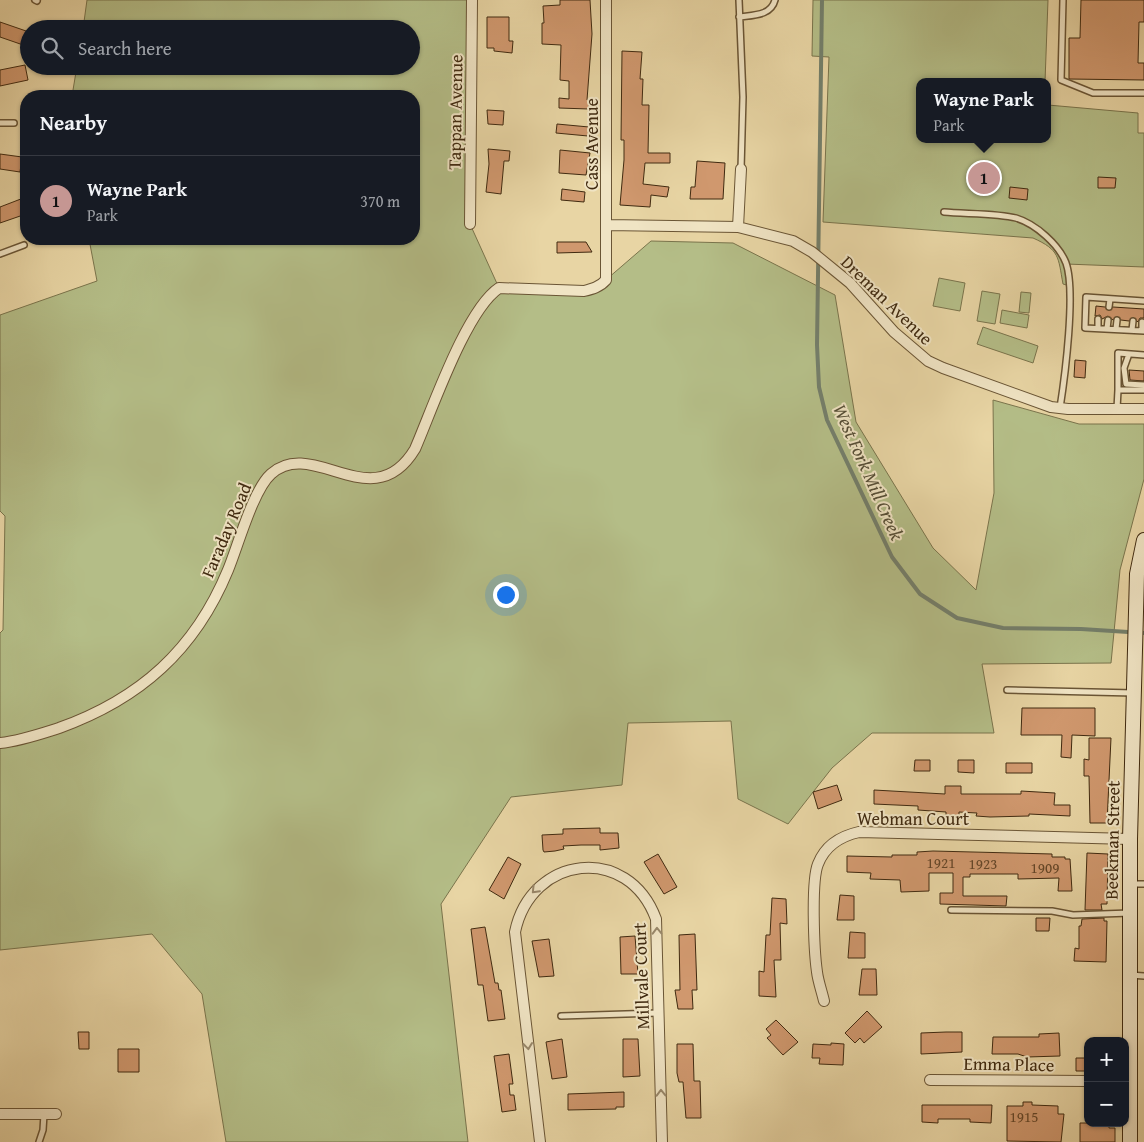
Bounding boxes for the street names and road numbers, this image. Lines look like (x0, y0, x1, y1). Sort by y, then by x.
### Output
street label: Tappan Avenue (440, 54, 470, 170)
street label: Cass Avenue (578, 98, 605, 190)
street label: Dreman Avenue (835, 249, 939, 351)
street label: Faraday Road (194, 478, 258, 582)
street label: Beekman Street (1097, 780, 1127, 900)
street label: Webman Court (857, 805, 970, 832)
street label: Millvale Court (626, 921, 656, 1030)
street label: Emma Place (963, 1050, 1055, 1078)

